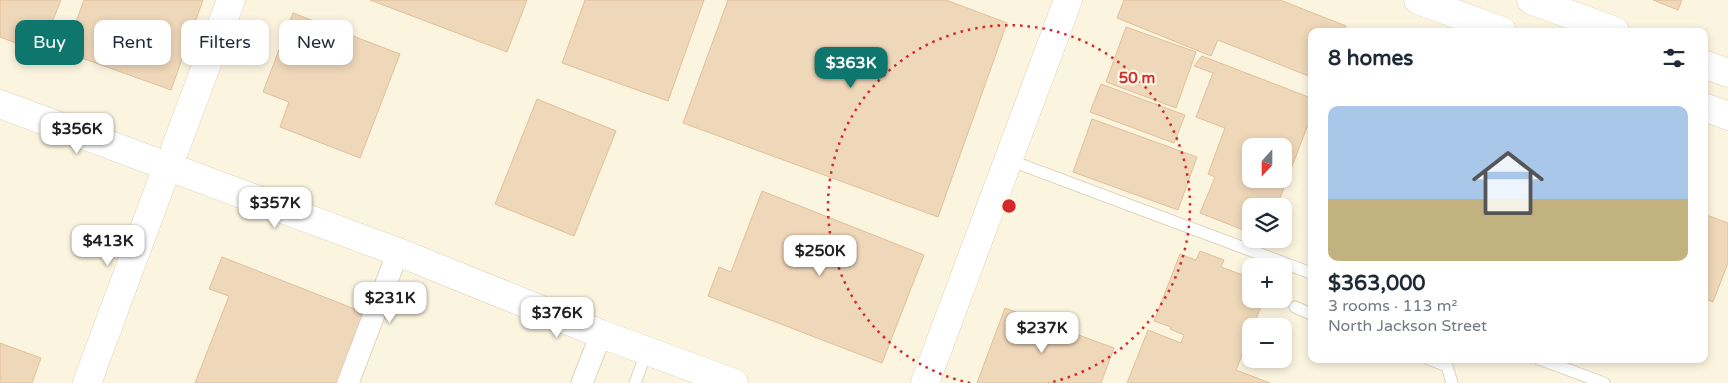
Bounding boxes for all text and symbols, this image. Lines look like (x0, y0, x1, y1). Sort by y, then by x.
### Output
chip: Buy (15, 20, 84, 65)
chip: Rent (94, 20, 171, 65)
chip: Filters (181, 20, 269, 65)
chip: New (279, 20, 353, 65)
icon: filters (1660, 44, 1688, 72)
pin: $363K (816, 46, 886, 89)
text: 8 homes (1328, 46, 1413, 71)
text: $363K (826, 53, 876, 73)
text: 50 m (1119, 69, 1155, 87)
pin: $356K (42, 112, 112, 155)
text: $356K (52, 119, 102, 139)
north arrow (1242, 138, 1292, 188)
map controls (1242, 138, 1292, 368)
icon: home (1463, 138, 1553, 228)
pin: $357K (240, 186, 310, 229)
text: $357K (250, 193, 300, 213)
centre of rings (1000, 197, 1018, 215)
button: layers (1242, 198, 1292, 248)
pin: $413K (73, 224, 143, 267)
text: $413K (83, 231, 133, 251)
pin: $250K (785, 234, 855, 277)
text: $250K (795, 241, 845, 261)
button: + (1242, 258, 1292, 308)
text: $363,000 (1328, 271, 1426, 296)
pin: $231K (355, 282, 425, 324)
text: $231K (365, 288, 415, 308)
pin: $376K (522, 296, 592, 339)
text: 3 rooms · 113 m² (1328, 296, 1457, 316)
text: $376K (532, 303, 582, 323)
pin: $237K (1007, 312, 1077, 354)
text: North Jackson Street (1328, 316, 1487, 336)
text: $237K (1017, 318, 1067, 338)
button: − (1242, 318, 1292, 368)

